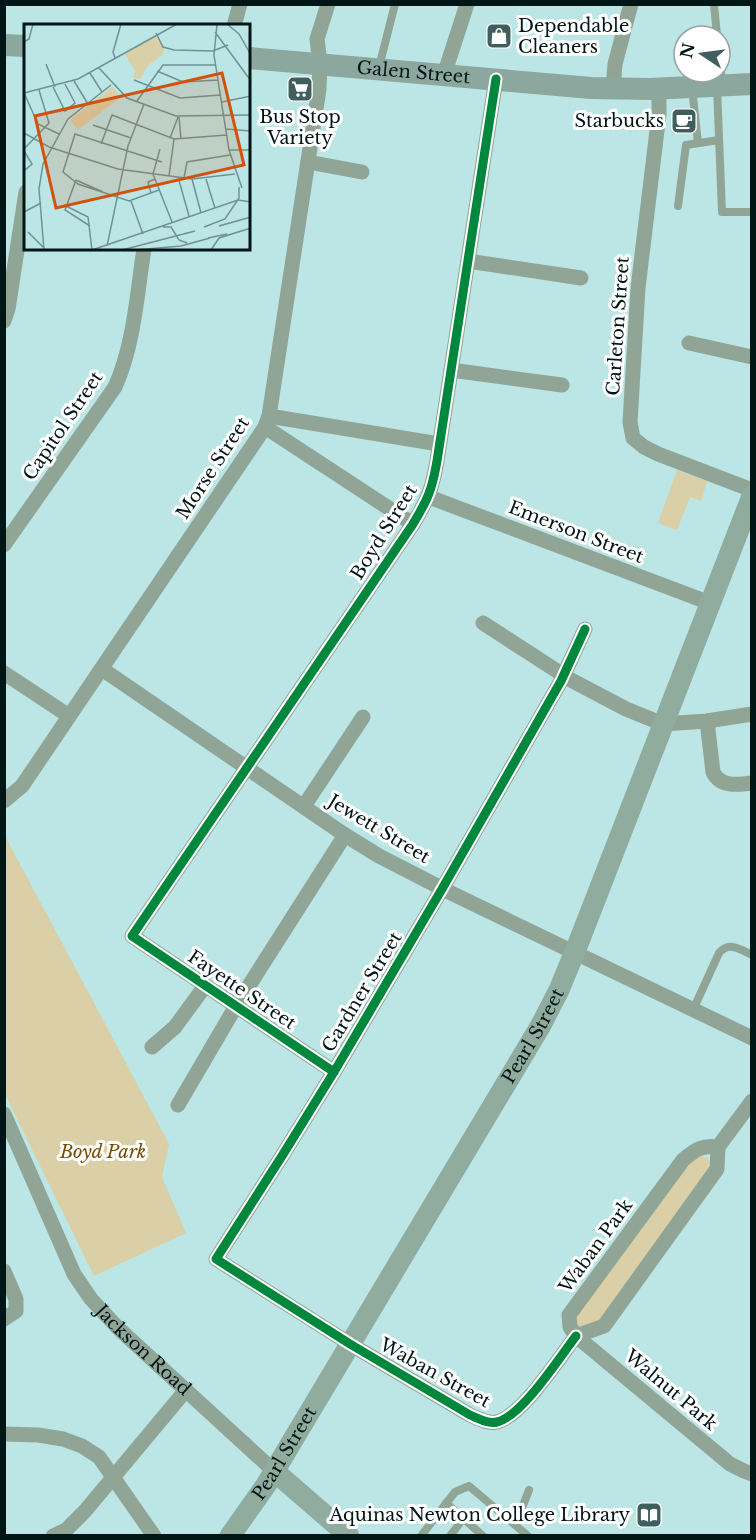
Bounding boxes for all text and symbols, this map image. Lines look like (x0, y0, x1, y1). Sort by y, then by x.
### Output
place label: Dependable Cleaners (518, 15, 629, 58)
shop icon: Dependable Cleaners (484, 21, 514, 51)
inset map (24, 24, 250, 250)
north arrow (672, 24, 732, 84)
text: N (676, 41, 699, 60)
street label: Galen Street (356, 56, 471, 88)
supermarket icon: Bus Stop Variety (285, 74, 315, 104)
place label: Bus Stop Variety (259, 106, 341, 149)
cafe icon: Starbucks (669, 106, 699, 136)
place label: Starbucks (574, 110, 664, 132)
street label: Carleton Street (602, 255, 634, 396)
street label: Capitol Street (19, 367, 108, 485)
street label: Morse Street (172, 413, 254, 523)
street label: Boyd Street (346, 480, 422, 584)
street label: Emerson Street (505, 496, 647, 568)
street label: Jewett Street (322, 789, 434, 868)
street label: Gardner Street (317, 928, 407, 1056)
street label: Fayette Street (184, 946, 300, 1034)
street label: Pearl Street (498, 985, 569, 1088)
park label: Boyd Park (59, 1141, 146, 1163)
street label: Waban Park (554, 1195, 637, 1298)
street label: Jackson Road (90, 1299, 195, 1400)
street label: Waban Street (375, 1333, 494, 1413)
street label: Walnut Park (620, 1344, 722, 1435)
street label: Pearl Street (248, 1402, 321, 1505)
library icon: Aquinas Newton College Library (634, 1500, 664, 1530)
place label: Aquinas Newton College Library (328, 1504, 630, 1526)

